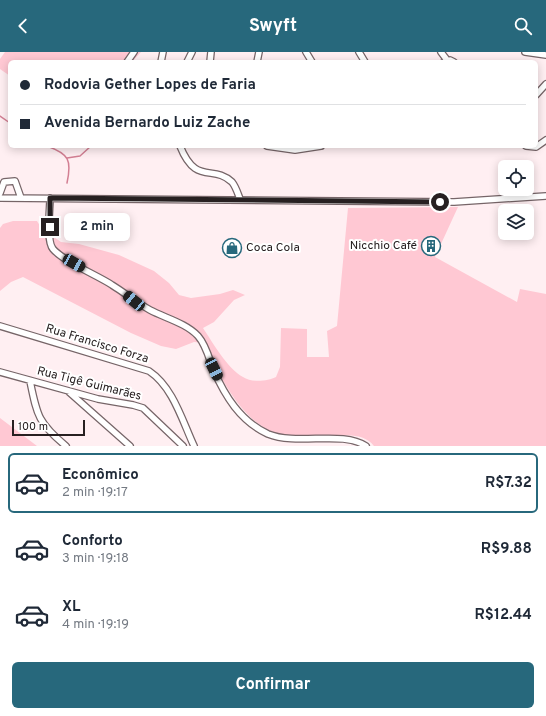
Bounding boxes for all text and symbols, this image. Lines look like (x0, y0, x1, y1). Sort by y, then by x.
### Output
icon: back (12, 15, 34, 37)
text: Swyft (249, 15, 297, 38)
icon: search (512, 15, 534, 37)
text: Rodovia Gether Lopes de Faria (44, 76, 256, 95)
text: Avenida Bernardo Luiz Zache (44, 114, 250, 133)
map controls (498, 160, 534, 240)
button: locate (498, 160, 534, 196)
route start (431, 193, 449, 211)
button: layers (498, 204, 534, 240)
callout: 2 min (64, 213, 130, 241)
route end (41, 218, 59, 236)
text: 2 min (80, 219, 114, 235)
building icon: Nicchio Café (420, 235, 442, 257)
shop icon: Coca Cola (221, 237, 243, 259)
place label: Nicchio Café (350, 238, 417, 254)
place label: Coca Cola (246, 240, 300, 256)
car (61, 252, 87, 274)
car (121, 289, 147, 313)
street label: Rua Francisco Forza (44, 321, 150, 367)
car (203, 356, 225, 382)
street label: Rua Tigê Guimarães (35, 363, 143, 405)
scale bar (12, 418, 85, 437)
text: 100 m (18, 420, 48, 434)
icon: car (14, 465, 50, 501)
text: Econômico (62, 466, 139, 485)
text: R$7.32 (485, 474, 532, 493)
text: 2 min · 19:17 (62, 485, 128, 501)
icon: car (14, 531, 50, 567)
text: Conforto (62, 532, 123, 551)
text: R$9.88 (481, 540, 532, 559)
text: 3 min · 19:18 (62, 551, 129, 567)
icon: car (14, 597, 50, 633)
text: XL (62, 598, 80, 617)
text: R$12.44 (475, 606, 532, 625)
text: 4 min · 19:19 (62, 617, 129, 633)
button: Confirmar (12, 662, 534, 708)

